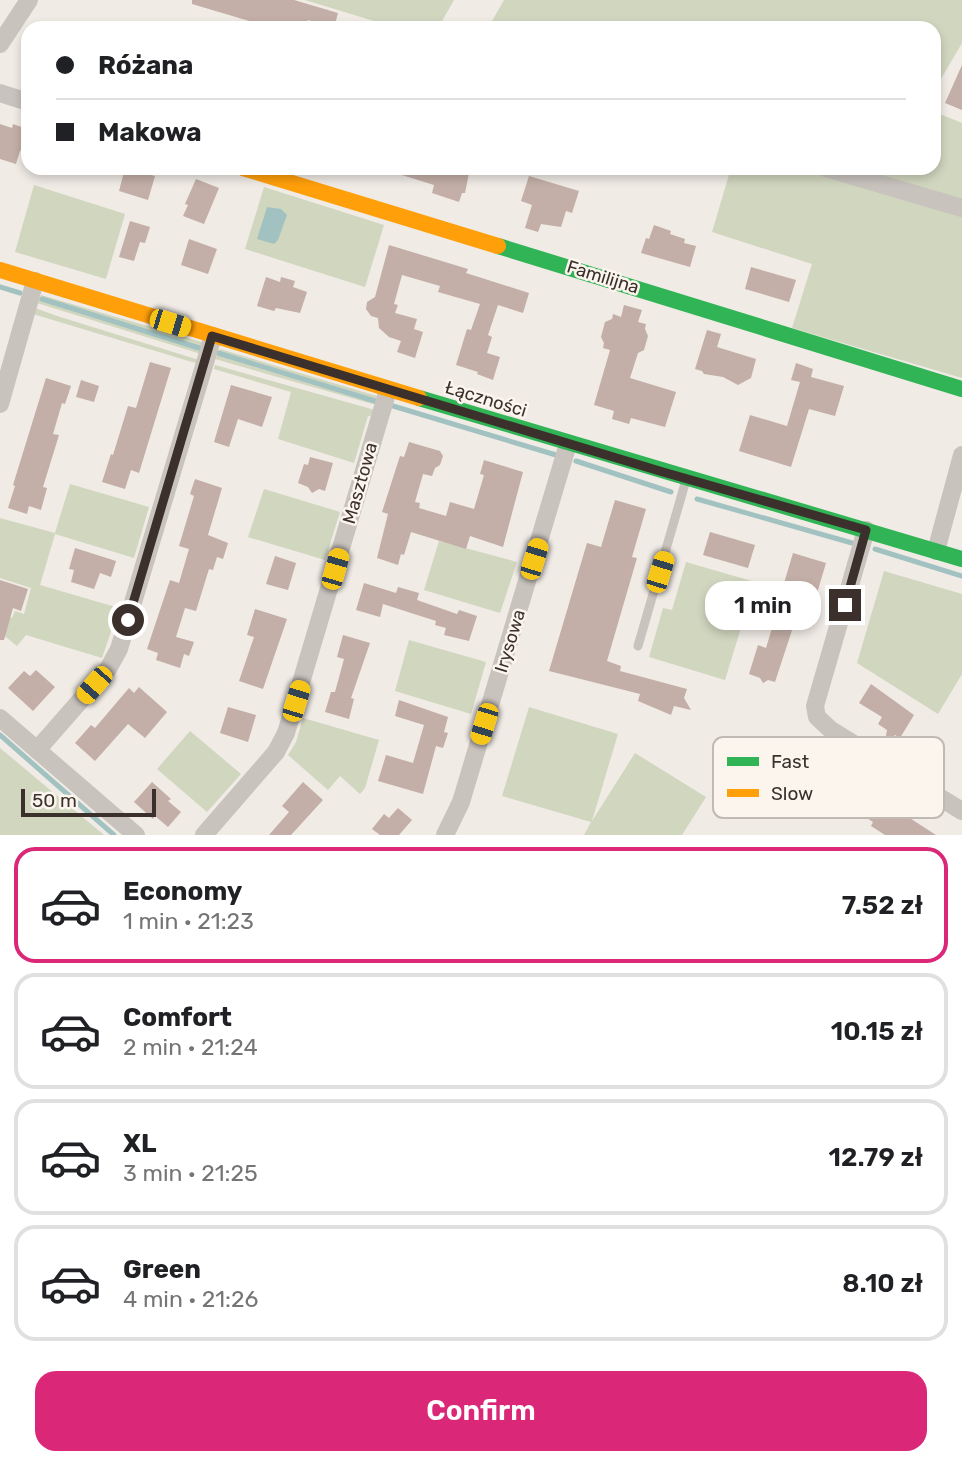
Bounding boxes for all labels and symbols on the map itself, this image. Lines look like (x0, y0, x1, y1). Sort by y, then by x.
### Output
street label: Familijna (564, 256, 642, 298)
car (147, 307, 194, 339)
street label: Łączności (443, 376, 529, 422)
street label: Masztowa (338, 440, 382, 526)
car (518, 536, 551, 582)
car (320, 546, 351, 592)
car (644, 549, 677, 595)
callout: 1 min (705, 580, 820, 630)
route end (829, 589, 861, 621)
route start (112, 604, 144, 636)
street label: Irysowa (490, 607, 530, 675)
car (73, 662, 116, 708)
car (280, 678, 313, 724)
car (468, 701, 501, 747)
legend (713, 737, 944, 818)
text: Fast (771, 750, 810, 773)
text: Slow (771, 782, 813, 805)
scale bar (21, 786, 156, 818)

